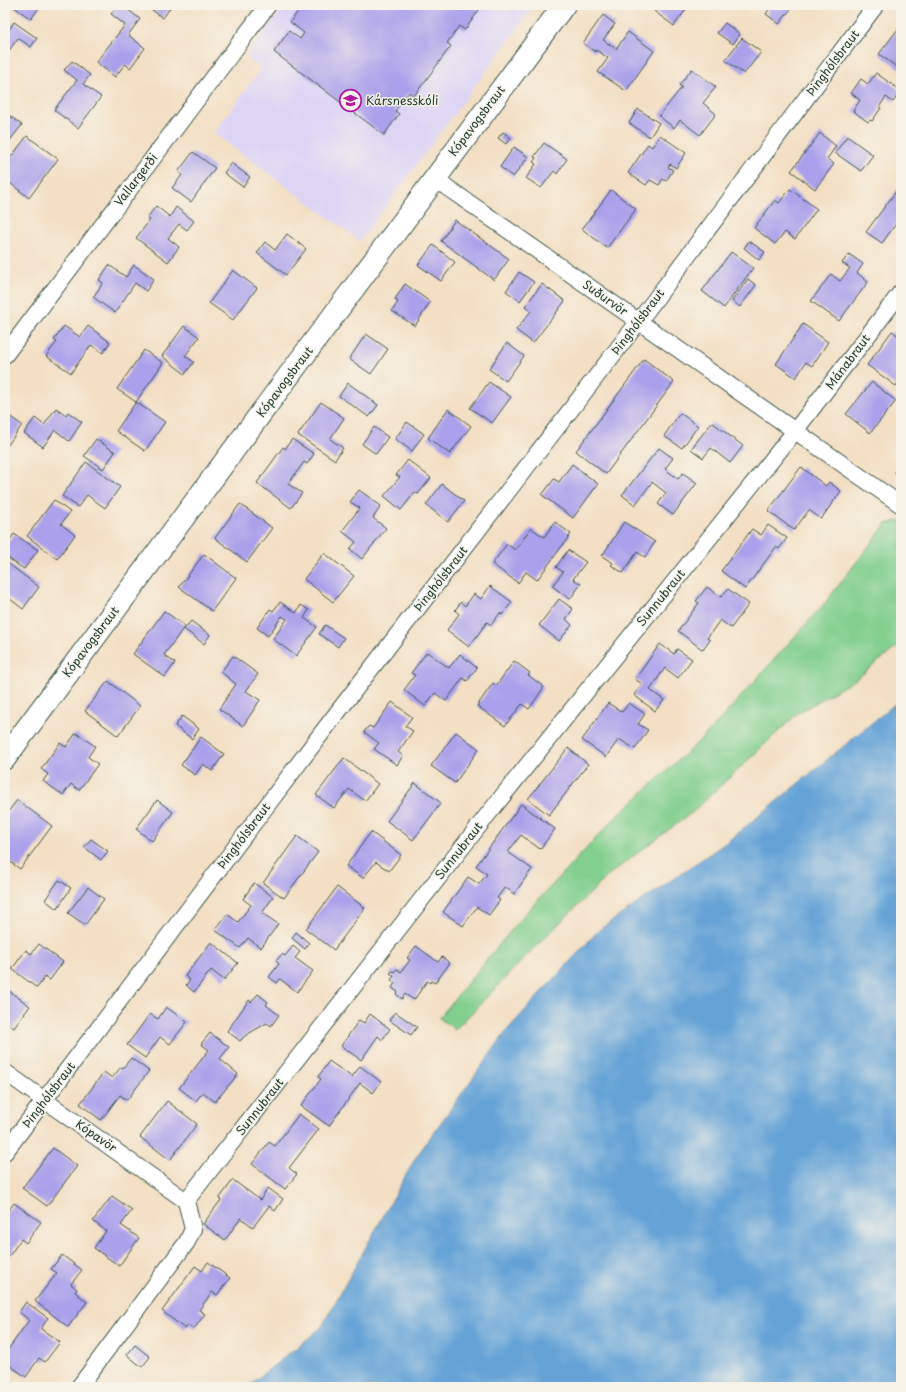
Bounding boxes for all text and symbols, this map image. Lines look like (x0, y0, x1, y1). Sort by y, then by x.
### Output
street label: Þinghólsbraut (801, 26, 863, 99)
street label: Kópavogsbraut (444, 81, 509, 160)
school or university icon: Kársnesskóli (338, 88, 364, 114)
place label: Kársnesskóli (366, 91, 438, 109)
street label: Vallargerði (109, 149, 161, 210)
street label: Suðurvör (579, 275, 632, 320)
street label: Þinghólsbraut (606, 285, 668, 358)
street label: Mánabraut (820, 330, 874, 393)
street label: Kópavogsbraut (252, 342, 317, 421)
street label: Þinghólsbraut (409, 542, 472, 615)
street label: Sunnubraut (632, 565, 689, 630)
street label: Kópavogsbraut (58, 602, 123, 681)
street label: Þinghólsbraut (212, 799, 274, 872)
street label: Sunnubraut (430, 818, 487, 883)
street label: Þinghólsbraut (17, 1058, 79, 1131)
street label: Sunnubraut (231, 1074, 288, 1139)
street label: Kópavör (72, 1114, 121, 1156)

